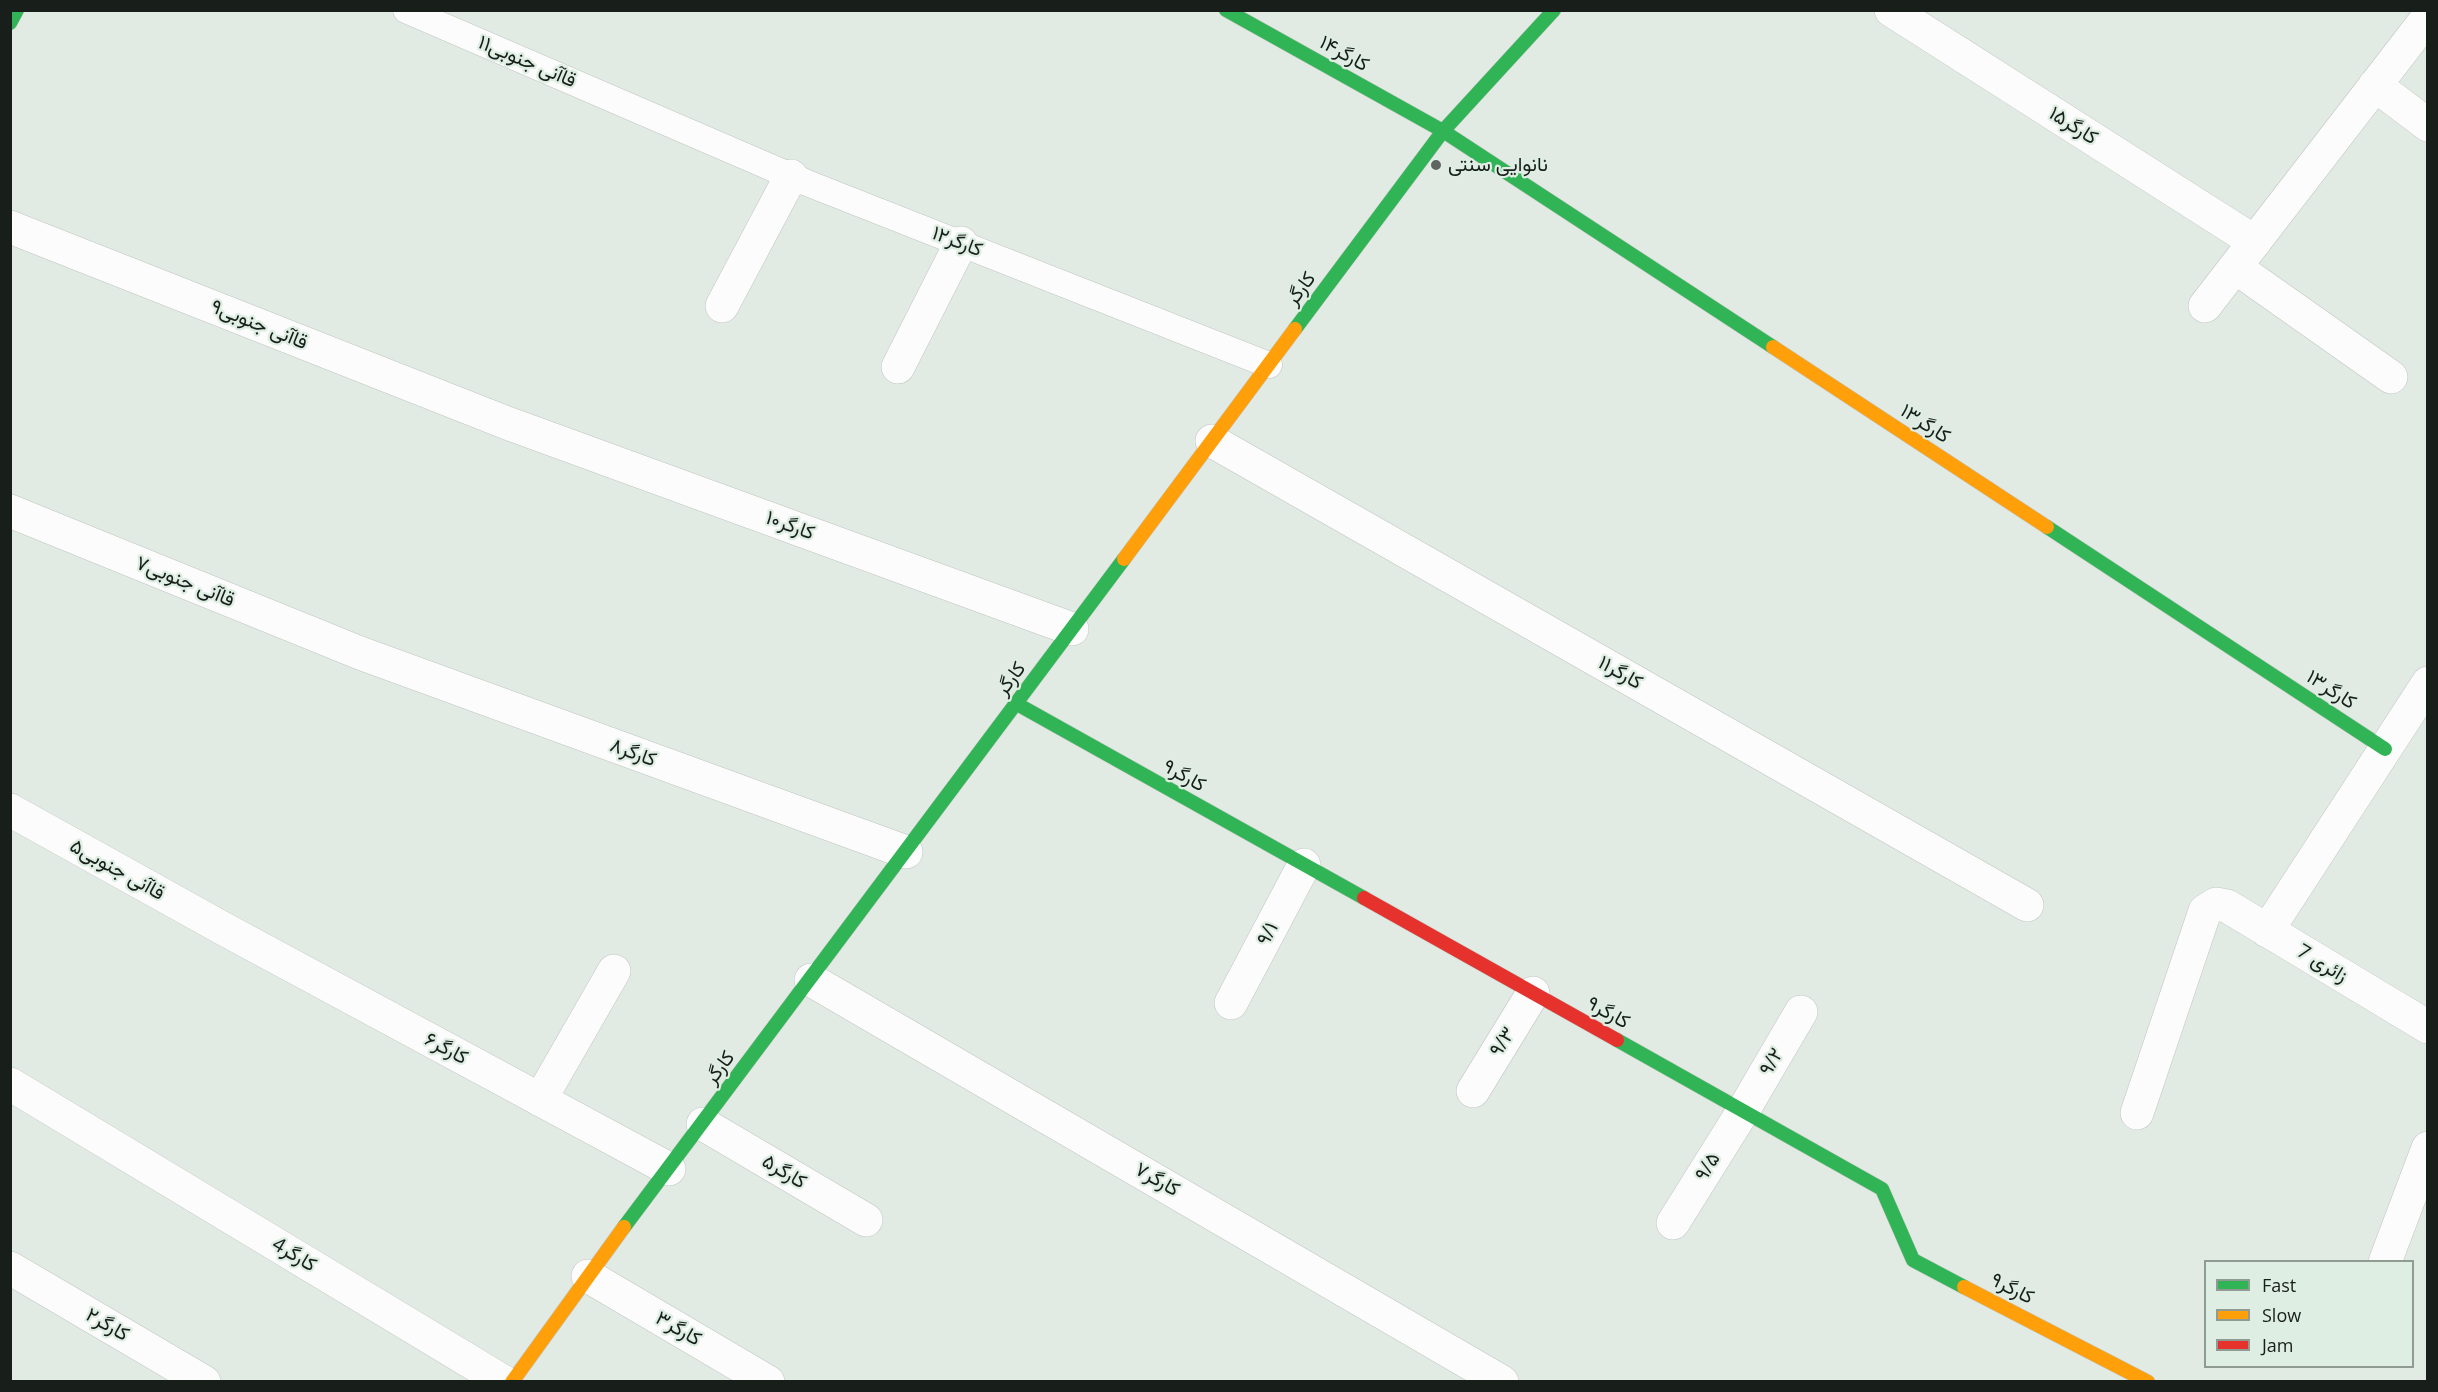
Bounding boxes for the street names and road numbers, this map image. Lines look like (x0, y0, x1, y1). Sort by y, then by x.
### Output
street label: قاآنی جنوبی۱۱ (474, 31, 580, 93)
street label: کارگر۱۴ (1315, 31, 1373, 77)
street label: کارگر۱۵ (2044, 102, 2102, 150)
street label: کارگر۱۲ (928, 221, 986, 263)
street label: کارگر (1281, 268, 1321, 310)
street label: قاآنی جنوبی۹ (207, 295, 311, 355)
street label: کارگر۱۳ (1896, 399, 1954, 449)
street label: کارگر۱۰ (762, 506, 818, 546)
street label: قاآنی جنوبی۷ (132, 551, 238, 613)
street label: کارگر۱۱ (1594, 651, 1646, 695)
street label: کارگر (991, 658, 1031, 700)
street label: کارگر۱۳ (2302, 665, 2360, 715)
street label: کارگر۸ (607, 734, 659, 772)
street label: کارگر۹ (1158, 755, 1210, 797)
street label: قاآنی جنوبی۵ (66, 834, 168, 906)
street label: ۹/۱ (1252, 918, 1284, 950)
street label: زائری 7 (2292, 940, 2352, 988)
street label: کارگر۹ (1582, 992, 1634, 1034)
street label: ۹/۳ (1485, 1023, 1521, 1061)
street label: کارگر۶ (420, 1028, 472, 1070)
street label: ۹/۲ (1755, 1044, 1789, 1080)
street label: کارگر (700, 1047, 740, 1089)
street label: ۹/۵ (1690, 1148, 1726, 1186)
street label: کارگر۵ (757, 1149, 811, 1195)
street label: کارگر۷ (1130, 1158, 1184, 1202)
street label: 4کارگر (268, 1233, 320, 1277)
street label: کارگر۹ (1986, 1268, 2038, 1310)
street label: کارگر۲ (81, 1303, 133, 1347)
street label: کارگر۳ (651, 1306, 705, 1352)

